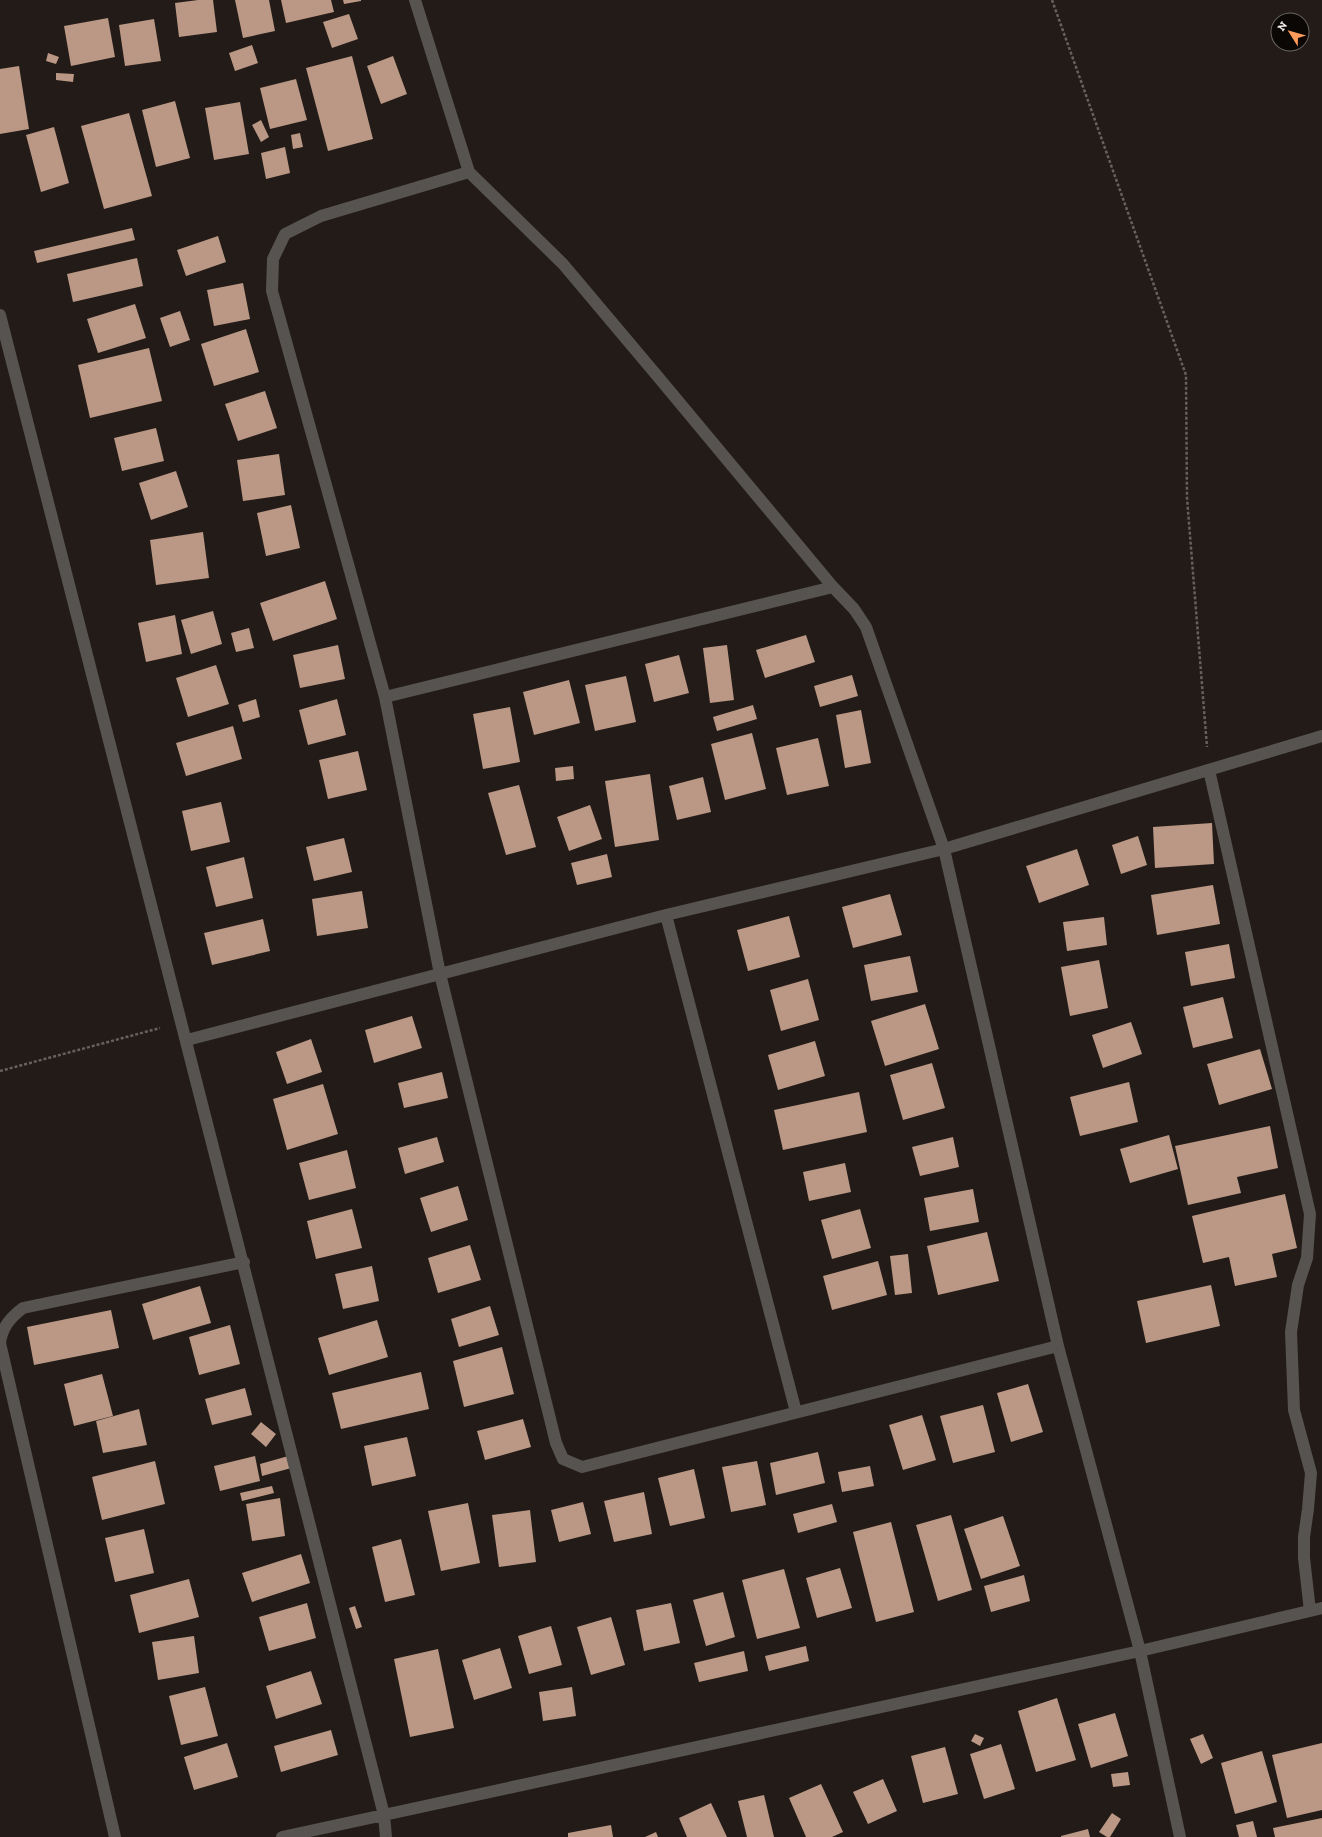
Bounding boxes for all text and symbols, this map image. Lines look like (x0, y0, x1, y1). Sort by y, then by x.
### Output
north arrow (1270, 12, 1310, 52)
text: N (1275, 19, 1291, 34)

